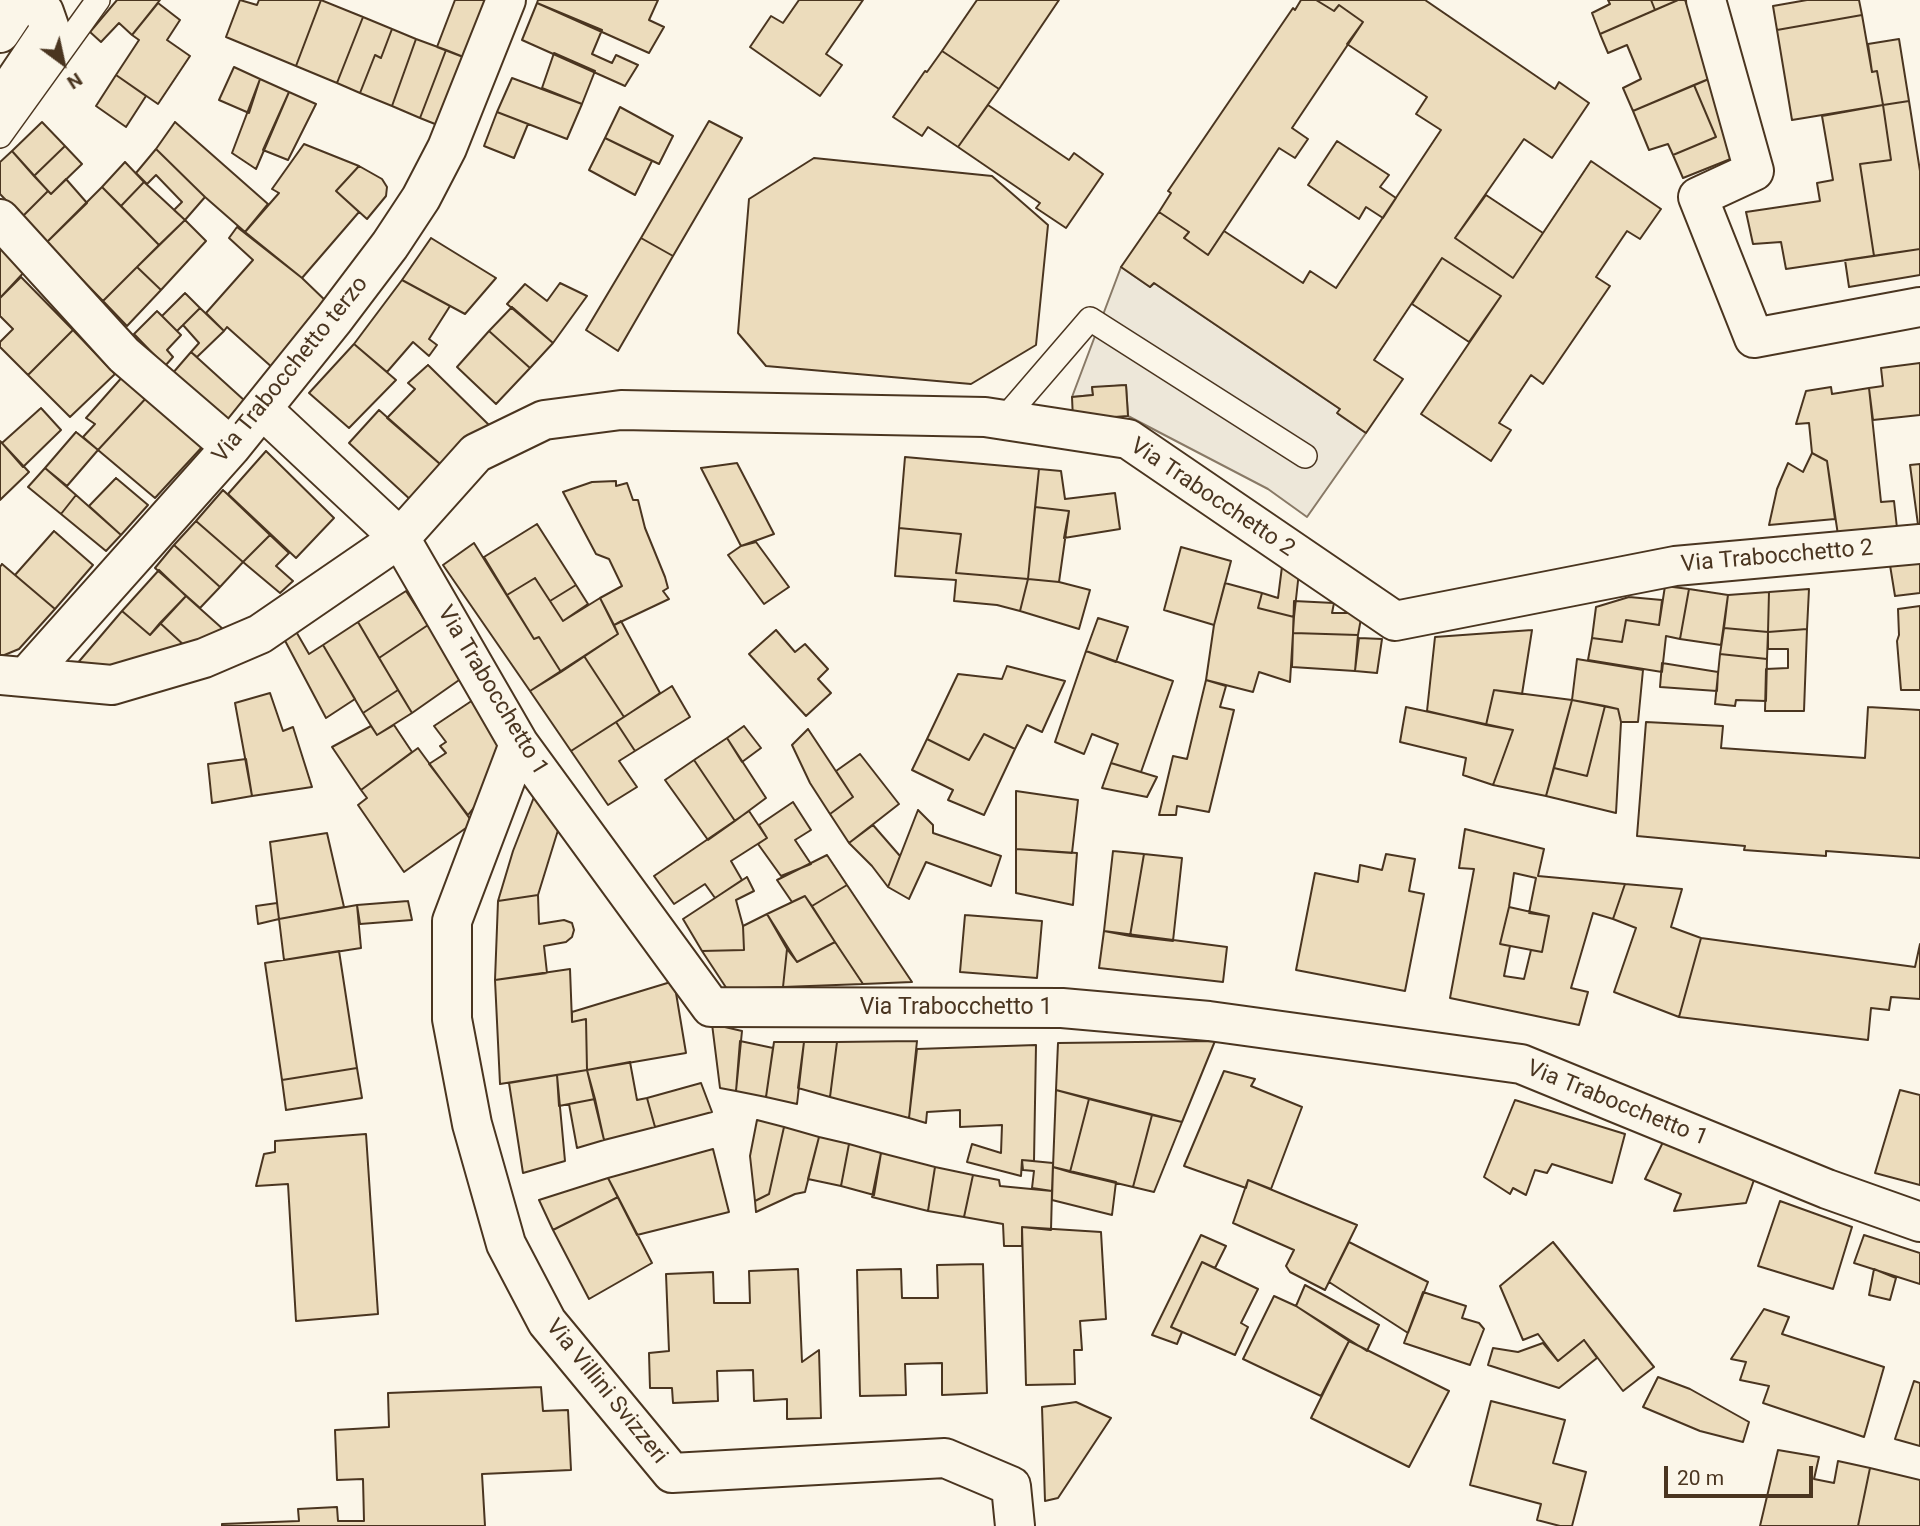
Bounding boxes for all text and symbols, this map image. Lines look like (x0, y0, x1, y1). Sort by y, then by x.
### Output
north arrow (28, 28, 98, 98)
text: N (63, 68, 87, 94)
street label: Via Trabocchetto terzo (207, 271, 375, 469)
street label: Via Trabocchetto 2 (1124, 433, 1300, 563)
street label: Via Trabocchetto 2 (1680, 535, 1874, 579)
street label: Via Trabocchetto 1 (431, 601, 553, 781)
street label: Via Trabocchetto 1 (860, 994, 1052, 1022)
street label: Via Trabocchetto 1 (1522, 1055, 1712, 1153)
street label: Via Villini Svizzeri (539, 1314, 673, 1470)
scale bar (1668, 1452, 1817, 1496)
text: 20 m (1677, 1466, 1724, 1490)

